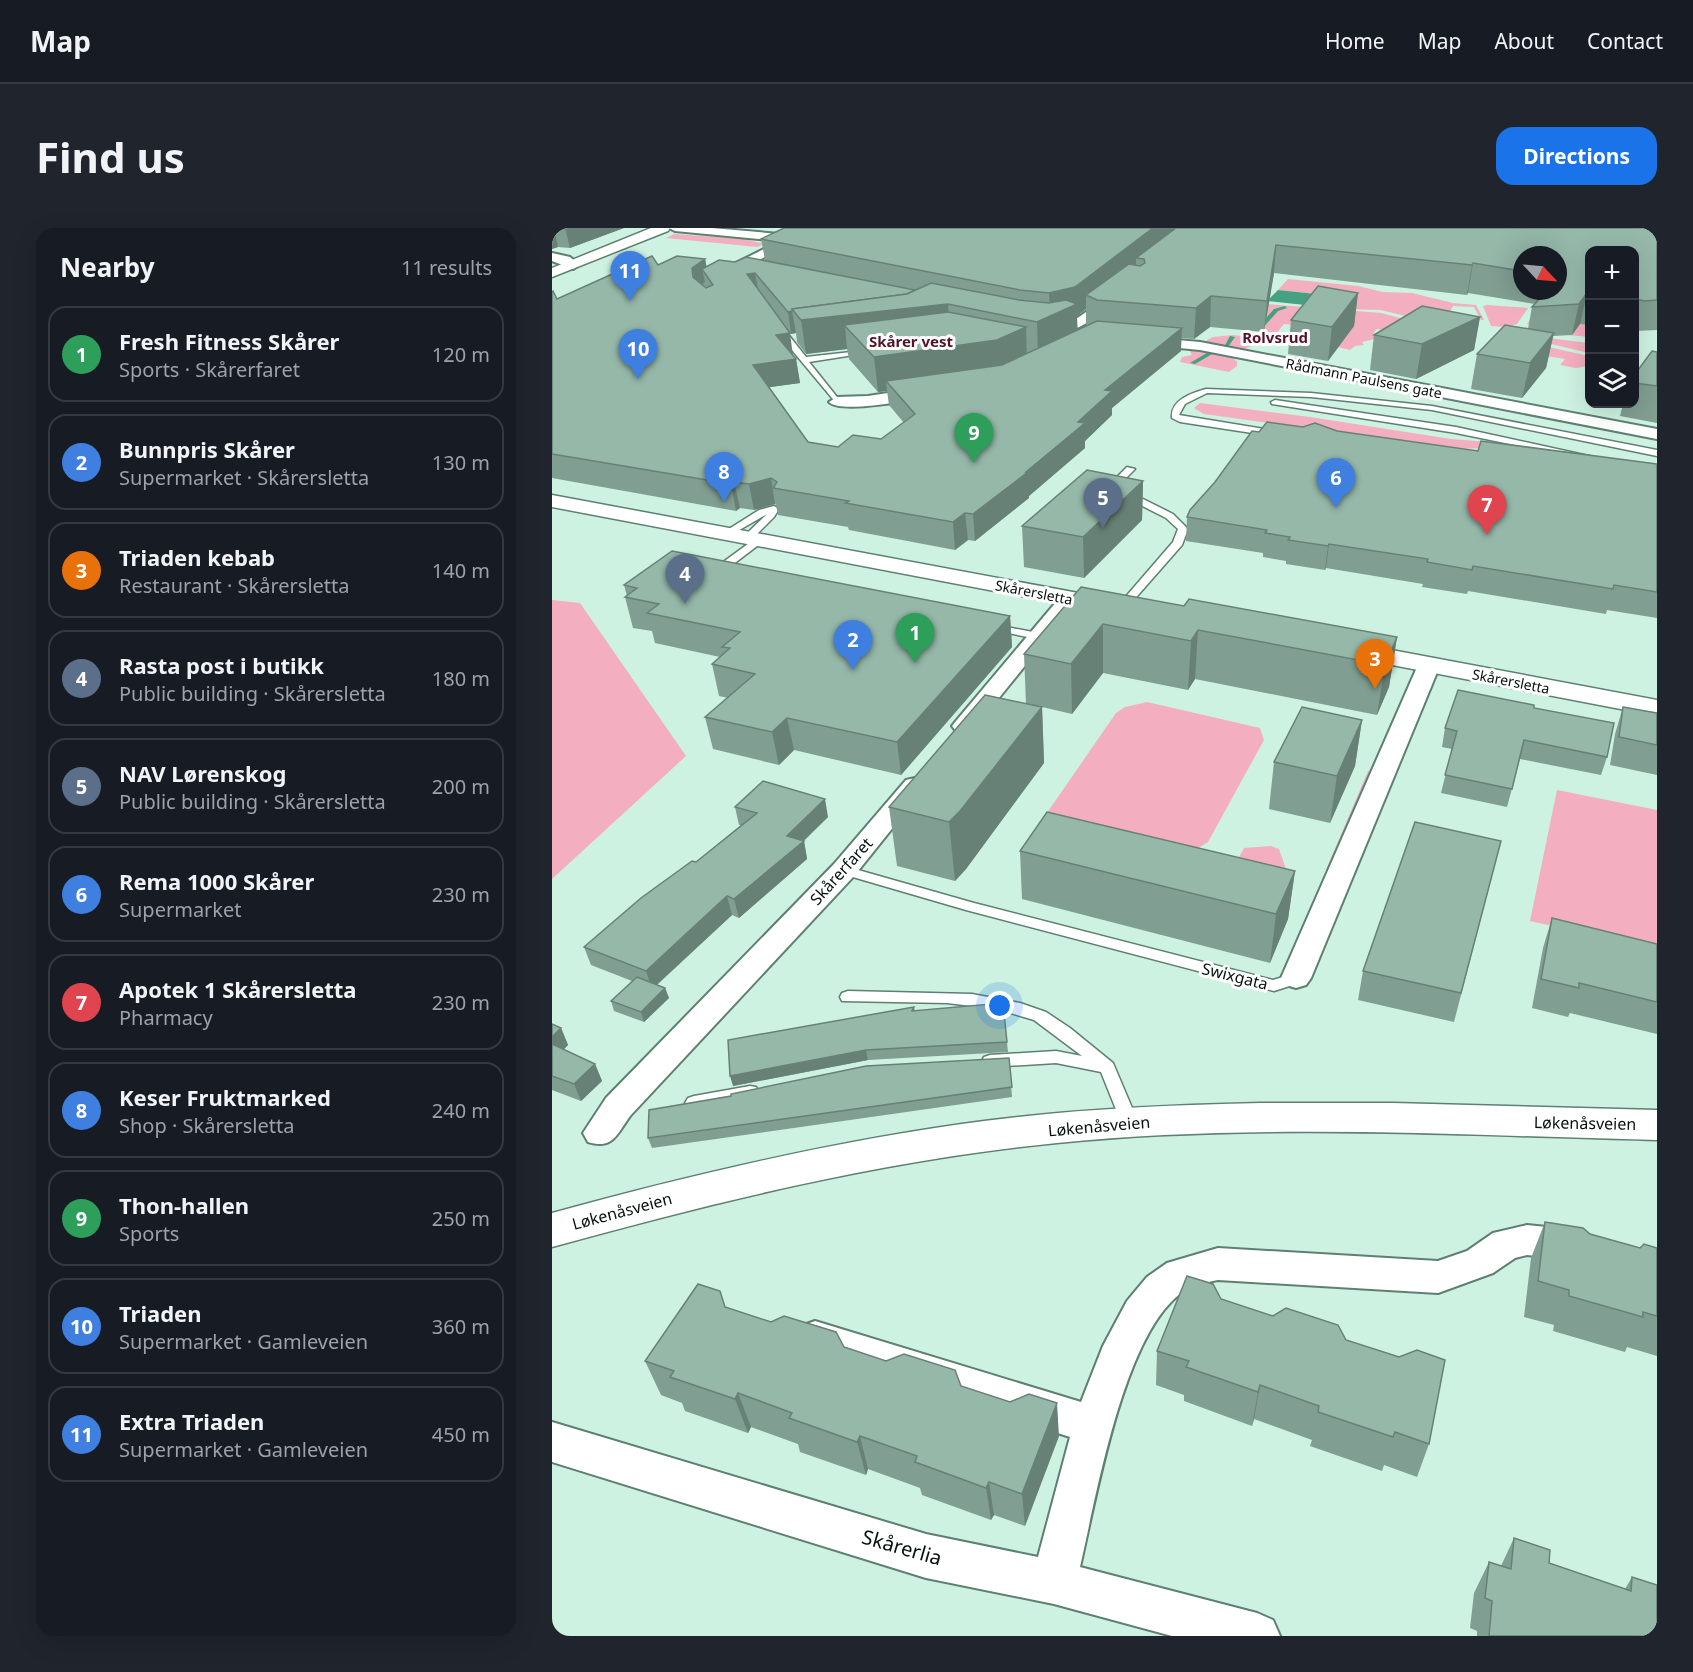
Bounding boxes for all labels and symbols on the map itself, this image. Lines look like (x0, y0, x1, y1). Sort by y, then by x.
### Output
north arrow (1513, 246, 1567, 300)
pin: 11 (610, 251, 650, 301)
district label: Rolvsrud (1242, 327, 1308, 347)
pin: 10 (618, 330, 658, 379)
district label: Skårer vest (869, 331, 954, 351)
street label: Rådmann Paulsens gate (1284, 354, 1444, 402)
pin: 9 (954, 414, 994, 463)
pin: 8 (704, 452, 744, 502)
pin: 6 (1316, 458, 1356, 508)
pin: 5 (1084, 478, 1122, 528)
pin: 7 (1468, 486, 1506, 535)
pin: 4 (666, 554, 704, 604)
street label: Skårersletta (994, 575, 1074, 609)
pin: 1 (896, 614, 934, 663)
pin: 2 (834, 620, 872, 670)
pin: 3 (1356, 640, 1394, 689)
street label: Skårersletta (1471, 664, 1551, 698)
street label: Skårerfaret (805, 832, 877, 909)
street label: Swixgata (1200, 957, 1270, 995)
your location (985, 991, 1014, 1020)
street label: Løkenåsveien (1047, 1111, 1151, 1141)
street label: Løkenåsveien (1534, 1111, 1636, 1135)
street label: Løkenåsveien (570, 1187, 674, 1235)
street label: Skårerlia (859, 1523, 945, 1571)

